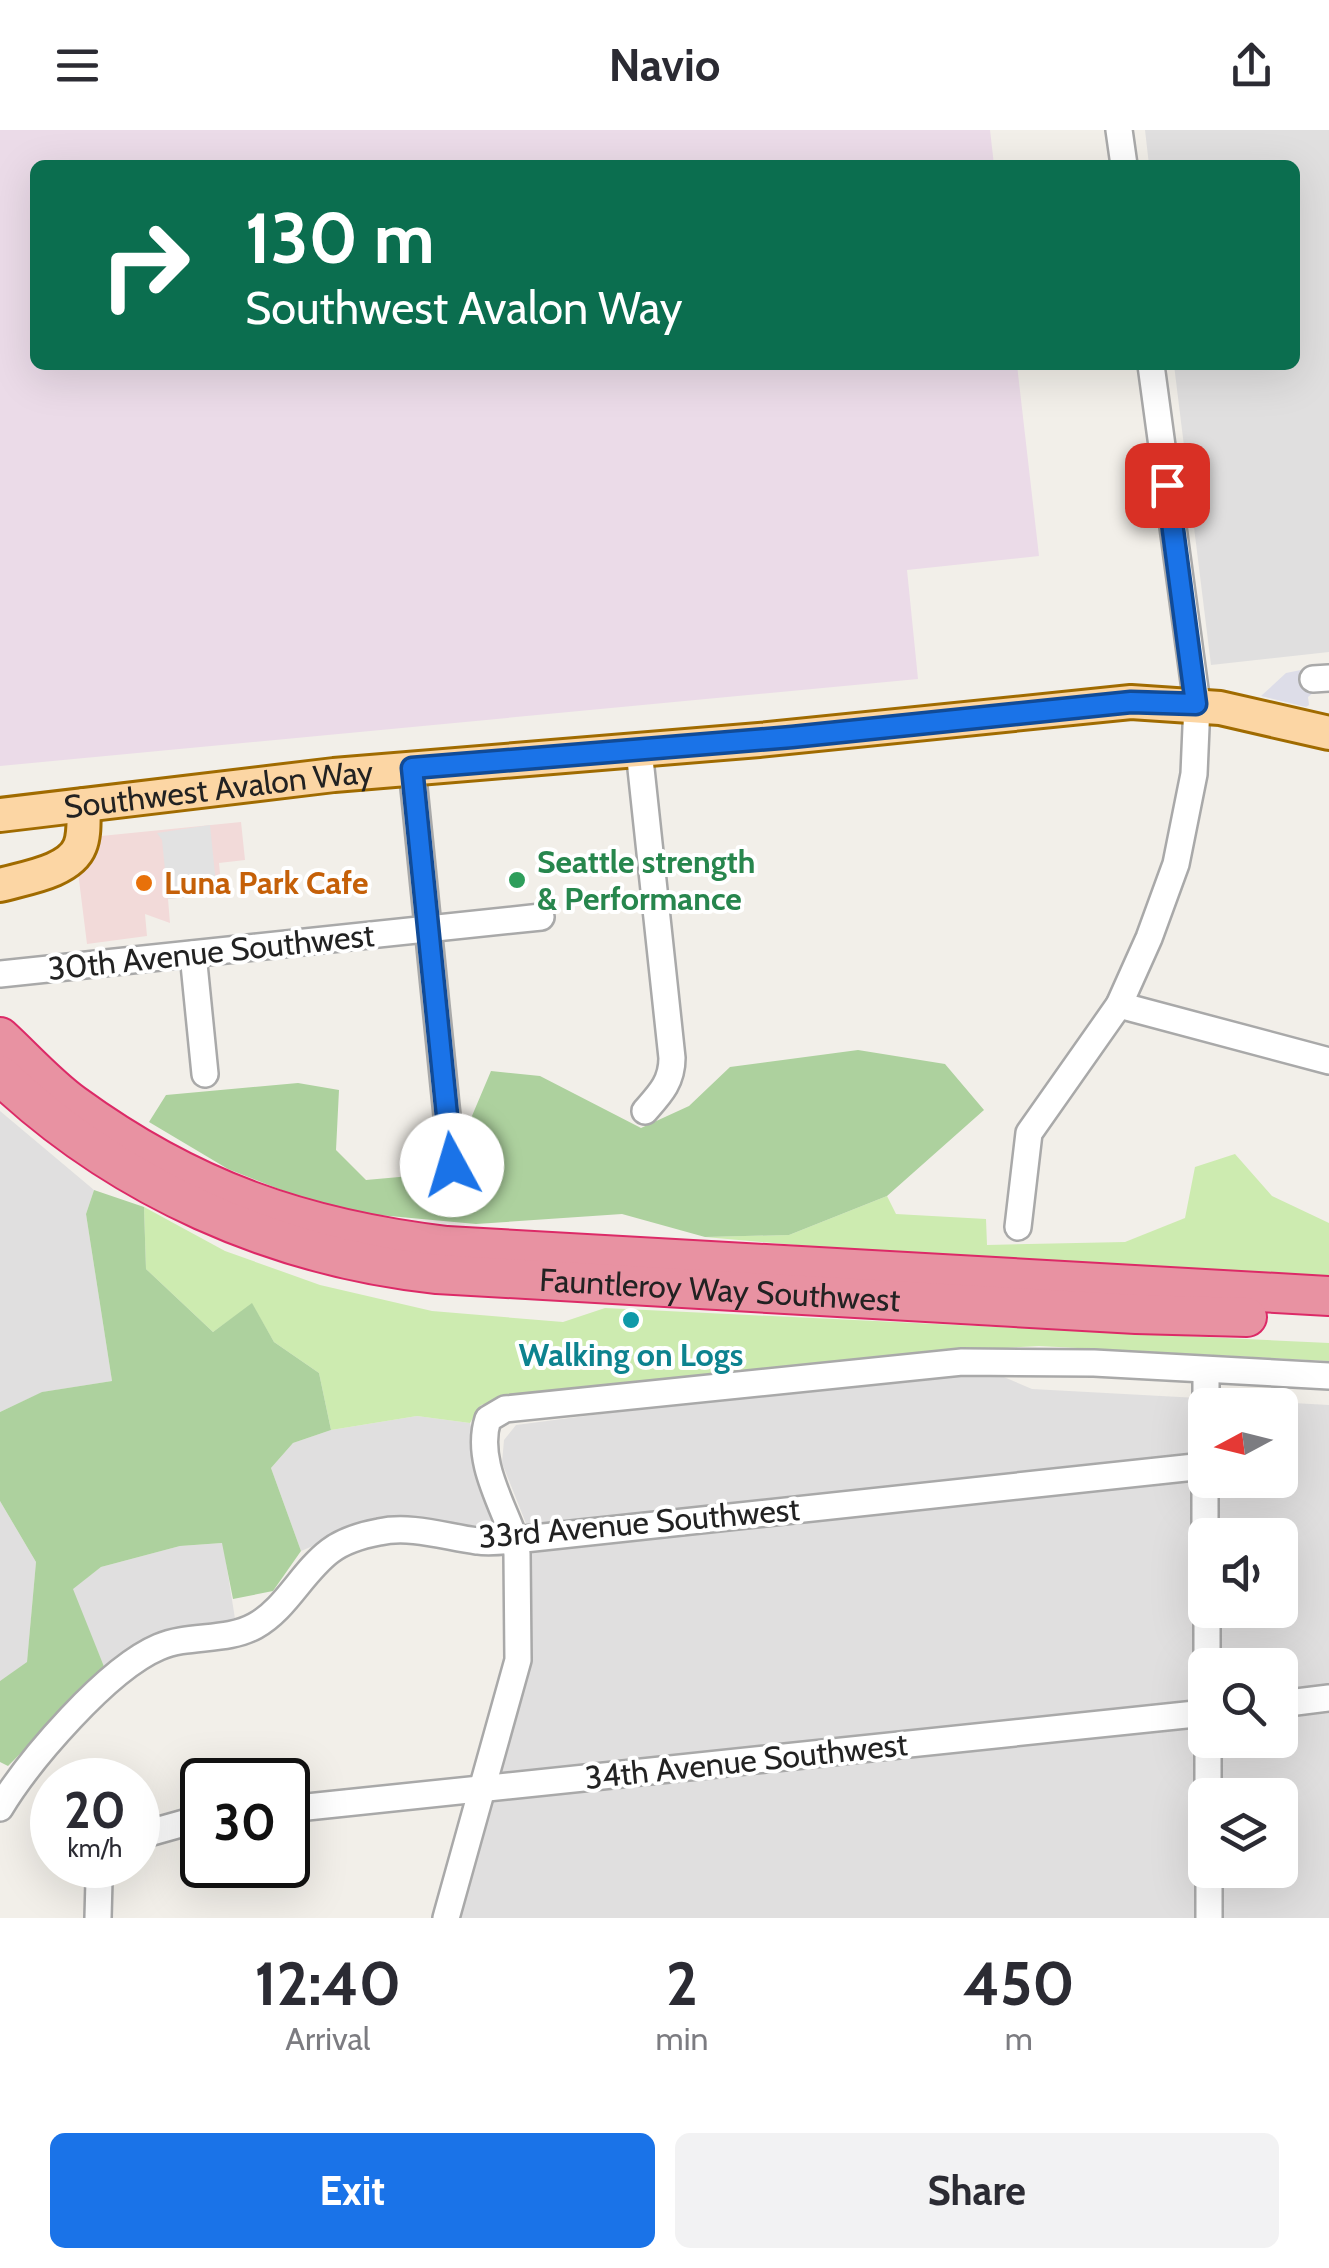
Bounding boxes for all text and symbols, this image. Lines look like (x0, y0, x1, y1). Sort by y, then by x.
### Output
icon: menu (50, 38, 105, 93)
text: Navio (609, 38, 720, 92)
icon: share (1224, 38, 1279, 93)
text: 130 m (245, 195, 435, 281)
icon: right (80, 200, 210, 330)
text: Southwest Avalon Way (245, 281, 682, 335)
pin (1125, 443, 1210, 528)
icon: arrive (1140, 458, 1195, 513)
street label: Southwest Avalon Way (62, 752, 375, 826)
place label: Seattle strength & Performance (537, 842, 755, 918)
place label: Luna Park Cafe (164, 863, 369, 902)
marker: Seattle strength & Performance (506, 869, 528, 891)
marker: Luna Park Cafe (133, 872, 155, 894)
street label: 30th Avenue Southwest (46, 915, 376, 988)
position arrow (400, 1113, 504, 1217)
street label: Fauntleroy Way Southwest (538, 1260, 901, 1319)
marker: Walking on Logs (620, 1309, 642, 1331)
place label: Walking on Logs (519, 1335, 743, 1374)
north arrow (1188, 1388, 1298, 1498)
map controls (1188, 1388, 1298, 1888)
street label: 33rd Avenue Southwest (477, 1489, 801, 1556)
button: sound (1188, 1518, 1298, 1628)
button: search (1188, 1648, 1298, 1758)
street label: 34th Avenue Southwest (583, 1724, 909, 1797)
speed limit sign: 30 (180, 1758, 310, 1888)
button: layers (1188, 1778, 1298, 1888)
text: 20 (64, 1780, 126, 1841)
text: km/h (68, 1833, 122, 1863)
text: 12:40 (254, 1947, 401, 2020)
text: 2 (666, 1947, 698, 2020)
text: 450 (963, 1947, 1075, 2020)
text: Arrival (285, 2019, 370, 2058)
text: min (656, 2019, 708, 2058)
text: m (1005, 2019, 1033, 2058)
button: Exit (50, 2133, 655, 2248)
button: Share (675, 2133, 1279, 2248)

